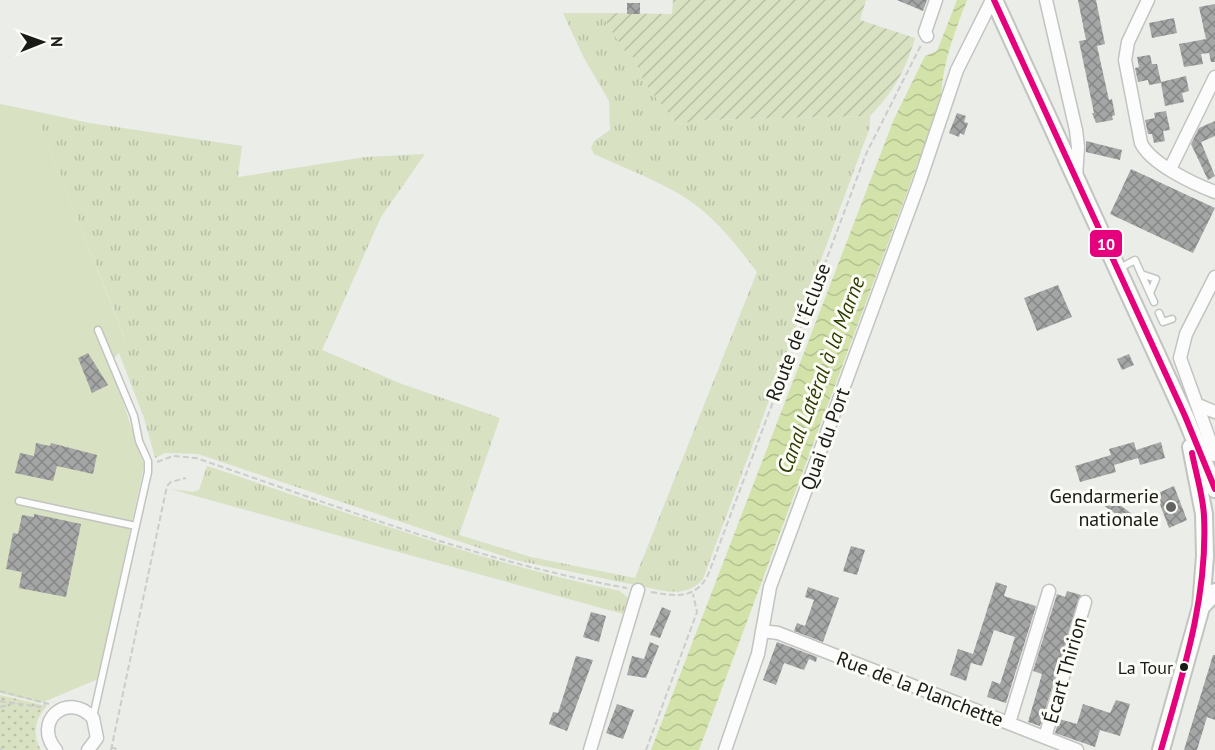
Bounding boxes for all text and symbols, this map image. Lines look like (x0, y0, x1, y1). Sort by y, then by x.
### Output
north arrow (12, 12, 72, 72)
text: N (47, 36, 67, 47)
line badge: 10 (1089, 229, 1123, 258)
text: 10 (1097, 234, 1115, 254)
street label: Route de l'Écluse (760, 259, 836, 405)
water label: Canal Latéral à la Marne (771, 272, 871, 477)
street label: Quai du Port (794, 384, 856, 494)
place label: Gendarmerie nationale (1049, 483, 1159, 532)
marker: Gendarmerie nationale (1164, 500, 1178, 514)
street label: Écart Thirion (1037, 614, 1093, 726)
street label: Rue de la Planchette (833, 645, 1007, 733)
place label: La Tour (1118, 656, 1173, 679)
marker: La Tour (1178, 661, 1190, 673)

